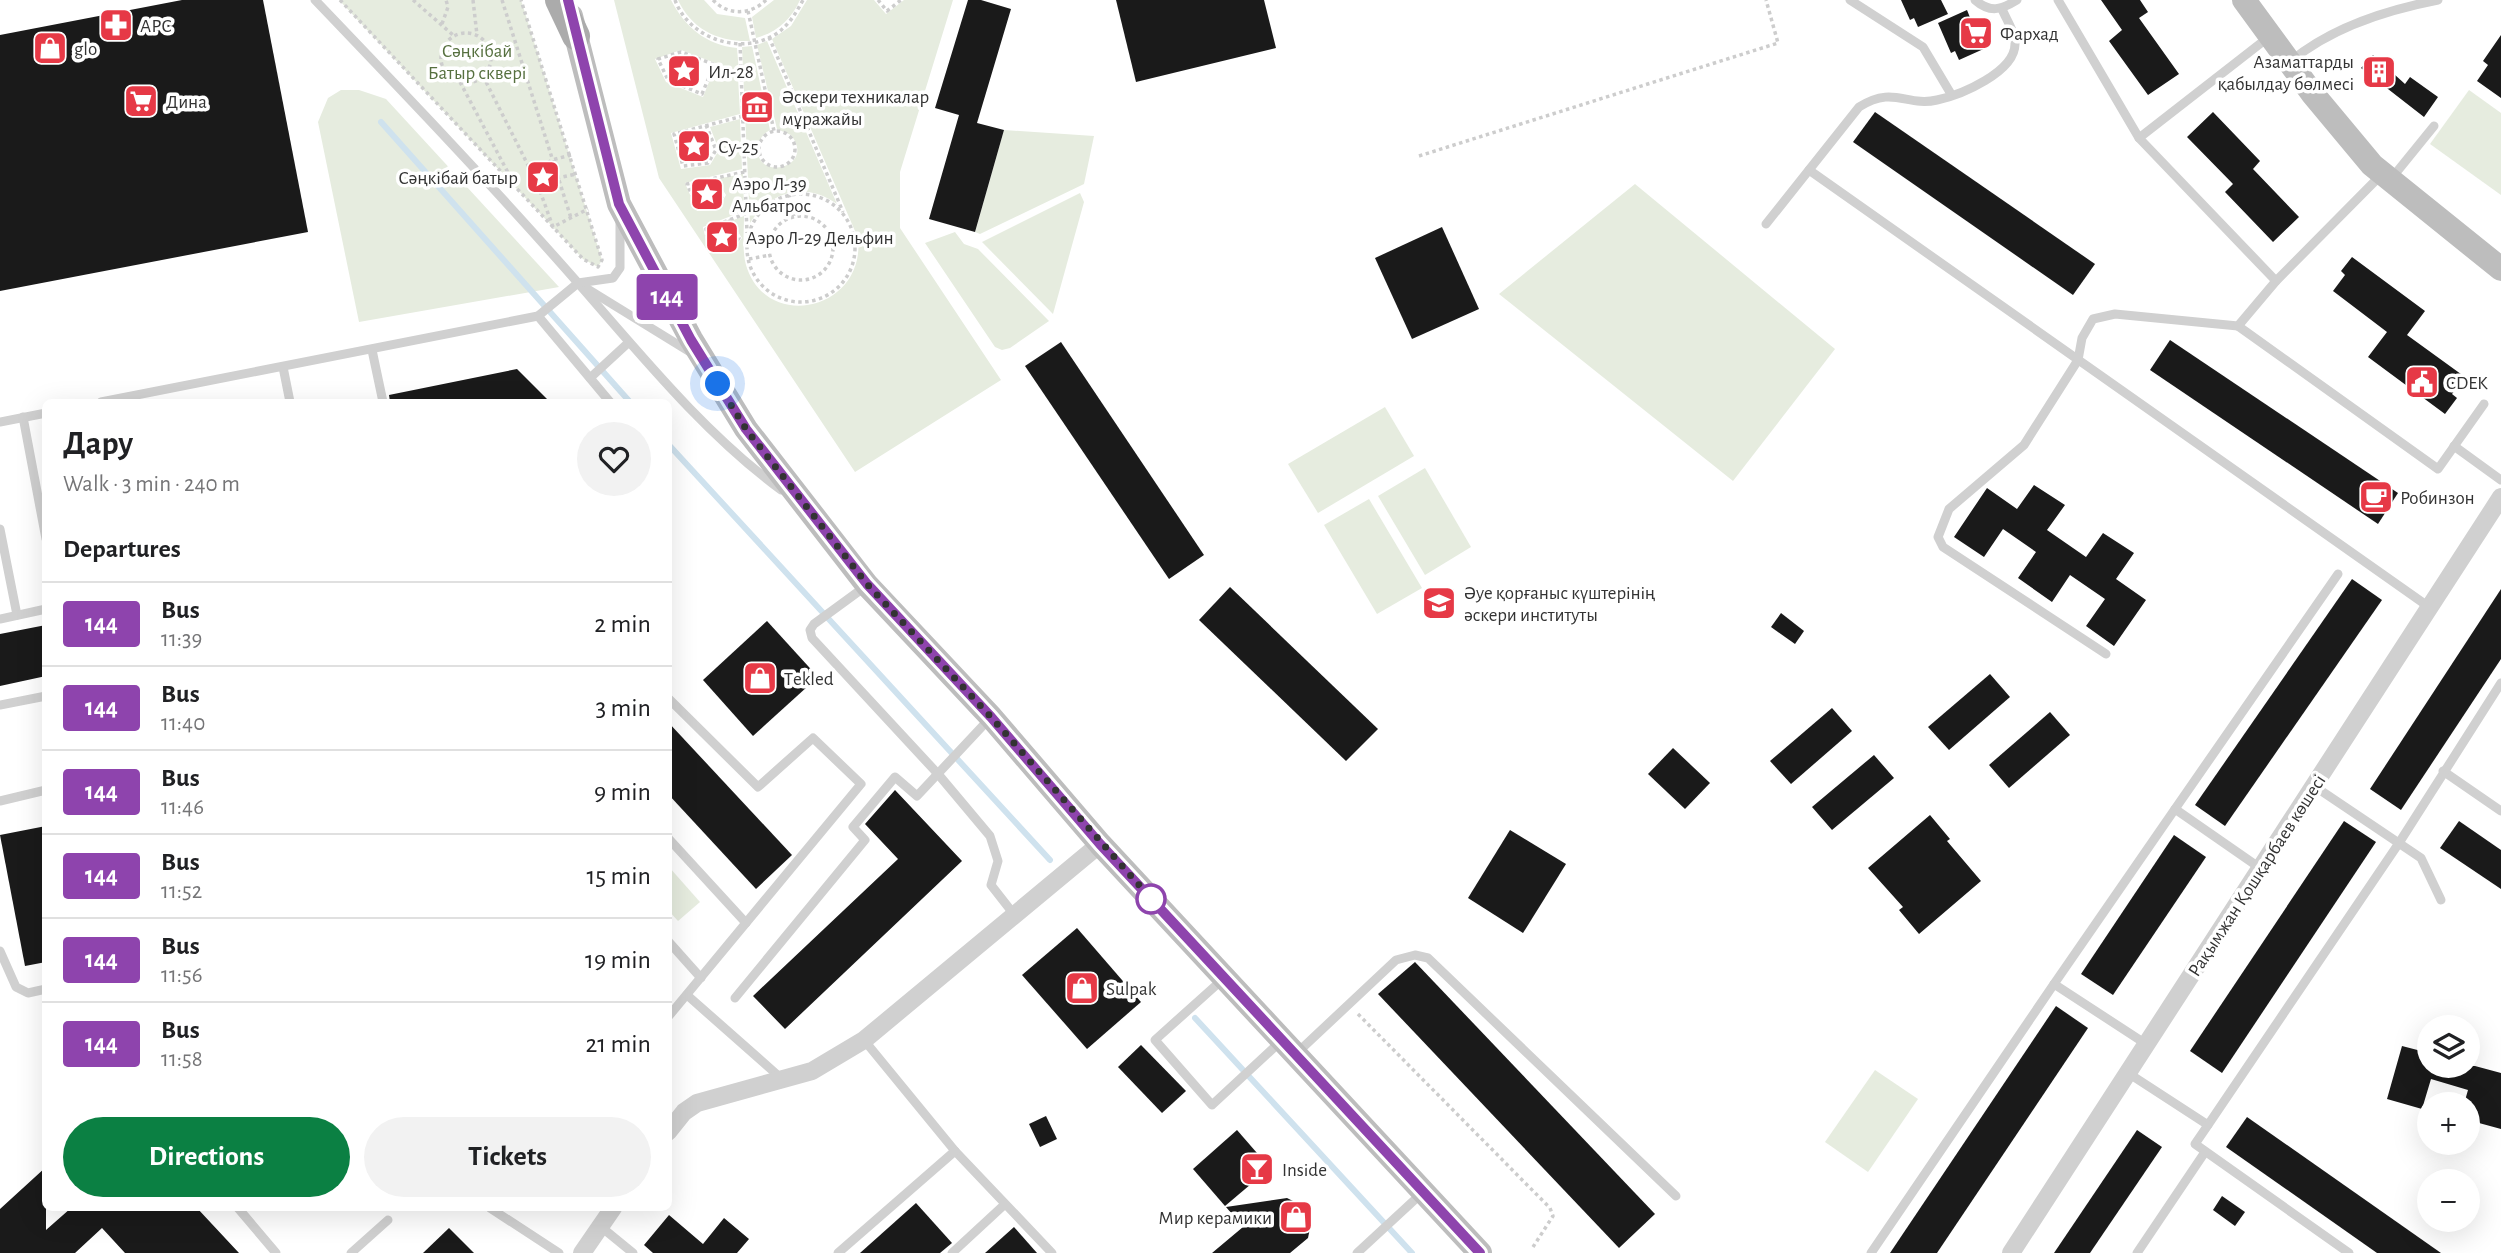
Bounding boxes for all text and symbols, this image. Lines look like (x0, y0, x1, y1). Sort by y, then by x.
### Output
pharmacy icon: АРС (97, 6, 135, 44)
supermarket icon: Фархад (1957, 14, 1995, 52)
place label: АРС (140, 17, 172, 36)
place label: Фархад (2000, 25, 2059, 44)
shop icon: glo (31, 29, 69, 67)
place label: glo (74, 40, 97, 59)
park label: Сәңкібай Батыр сквері (428, 42, 526, 83)
place icon: Ил-28 (665, 52, 703, 90)
place label: Азаматтарды қабылдау бөлмесі (2217, 53, 2354, 94)
building icon: Азаматтарды қабылдау бөлмесі (2360, 53, 2398, 91)
place label: Ил-28 (708, 63, 754, 82)
supermarket icon: Дина (122, 82, 160, 120)
museum icon: Әскери техникалар мұражайы (738, 88, 776, 126)
place label: Әскери техникалар мұражайы (782, 88, 929, 129)
place label: Дина (166, 93, 207, 112)
place icon: Су-25 (675, 127, 713, 165)
place label: Су-25 (718, 138, 759, 157)
place icon: Сәңкібай батыр (524, 158, 562, 196)
place label: Сәңкібай батыр (398, 169, 518, 188)
place icon: Аэро Л-39 Альбатрос (688, 175, 726, 213)
place label: Аэро Л-39 Альбатрос (732, 175, 811, 216)
place icon: Аэро Л-29 Дельфин (703, 218, 741, 256)
place label: Аэро Л-29 Дельфин (746, 229, 894, 248)
line badge: 144 (627, 274, 707, 320)
text: 144 (651, 285, 683, 309)
public building icon: CDEK (2403, 363, 2441, 401)
your location (700, 366, 735, 401)
place label: CDEK (2446, 374, 2488, 393)
button: heart (577, 422, 651, 496)
text: Дару (63, 428, 133, 461)
text: Walk · 3 min · 240 m (63, 473, 240, 496)
cafe icon: Робинзон (2357, 478, 2395, 516)
place label: Робинзон (2400, 489, 2475, 508)
text: Departures (63, 536, 181, 562)
school or university icon: Әуе қорғаныс күштерінің әскери институты (1420, 584, 1458, 622)
place label: Әуе қорғаныс күштерінің әскери институты (1464, 584, 1656, 625)
text: Bus (161, 597, 200, 623)
text: 2 min (594, 611, 651, 637)
text: 144 (85, 612, 118, 636)
text: 11:39 (161, 628, 202, 651)
shop icon: Тekled (741, 659, 779, 697)
place label: Тekled (784, 670, 834, 689)
text: Bus (161, 681, 200, 707)
text: 3 min (595, 695, 651, 721)
text: 144 (85, 696, 118, 720)
text: 11:40 (161, 712, 205, 735)
text: Bus (161, 765, 200, 791)
street label: Рақымжан Қошқарбаев көшесі (2185, 772, 2330, 980)
text: 9 min (594, 779, 651, 805)
text: 144 (85, 780, 118, 804)
text: 11:46 (161, 796, 204, 819)
text: Bus (161, 849, 200, 875)
text: 15 min (586, 863, 651, 889)
text: 144 (85, 864, 118, 888)
text: 11:52 (161, 880, 202, 903)
unlabelled marker (1136, 884, 1166, 914)
text: Bus (161, 933, 200, 959)
text: 19 min (585, 947, 651, 973)
text: 144 (85, 948, 118, 972)
text: 11:56 (161, 964, 203, 987)
shop icon: Sulpak (1063, 969, 1101, 1007)
place label: Sulpak (1106, 980, 1157, 999)
map controls (2417, 1015, 2480, 1232)
button: layers (2417, 1015, 2480, 1078)
text: Bus (161, 1017, 200, 1043)
text: 21 min (585, 1031, 651, 1057)
text: 144 (85, 1032, 118, 1056)
text: 11:58 (161, 1048, 203, 1071)
button: + (2417, 1092, 2480, 1155)
button: Directions (63, 1117, 350, 1197)
button: Tickets (364, 1117, 651, 1197)
bar icon: Inside (1238, 1150, 1276, 1188)
place label: Inside (1282, 1161, 1327, 1180)
button: − (2417, 1169, 2480, 1232)
shop icon: Мир керамики (1277, 1198, 1315, 1236)
place label: Мир керамики (1158, 1209, 1272, 1228)

